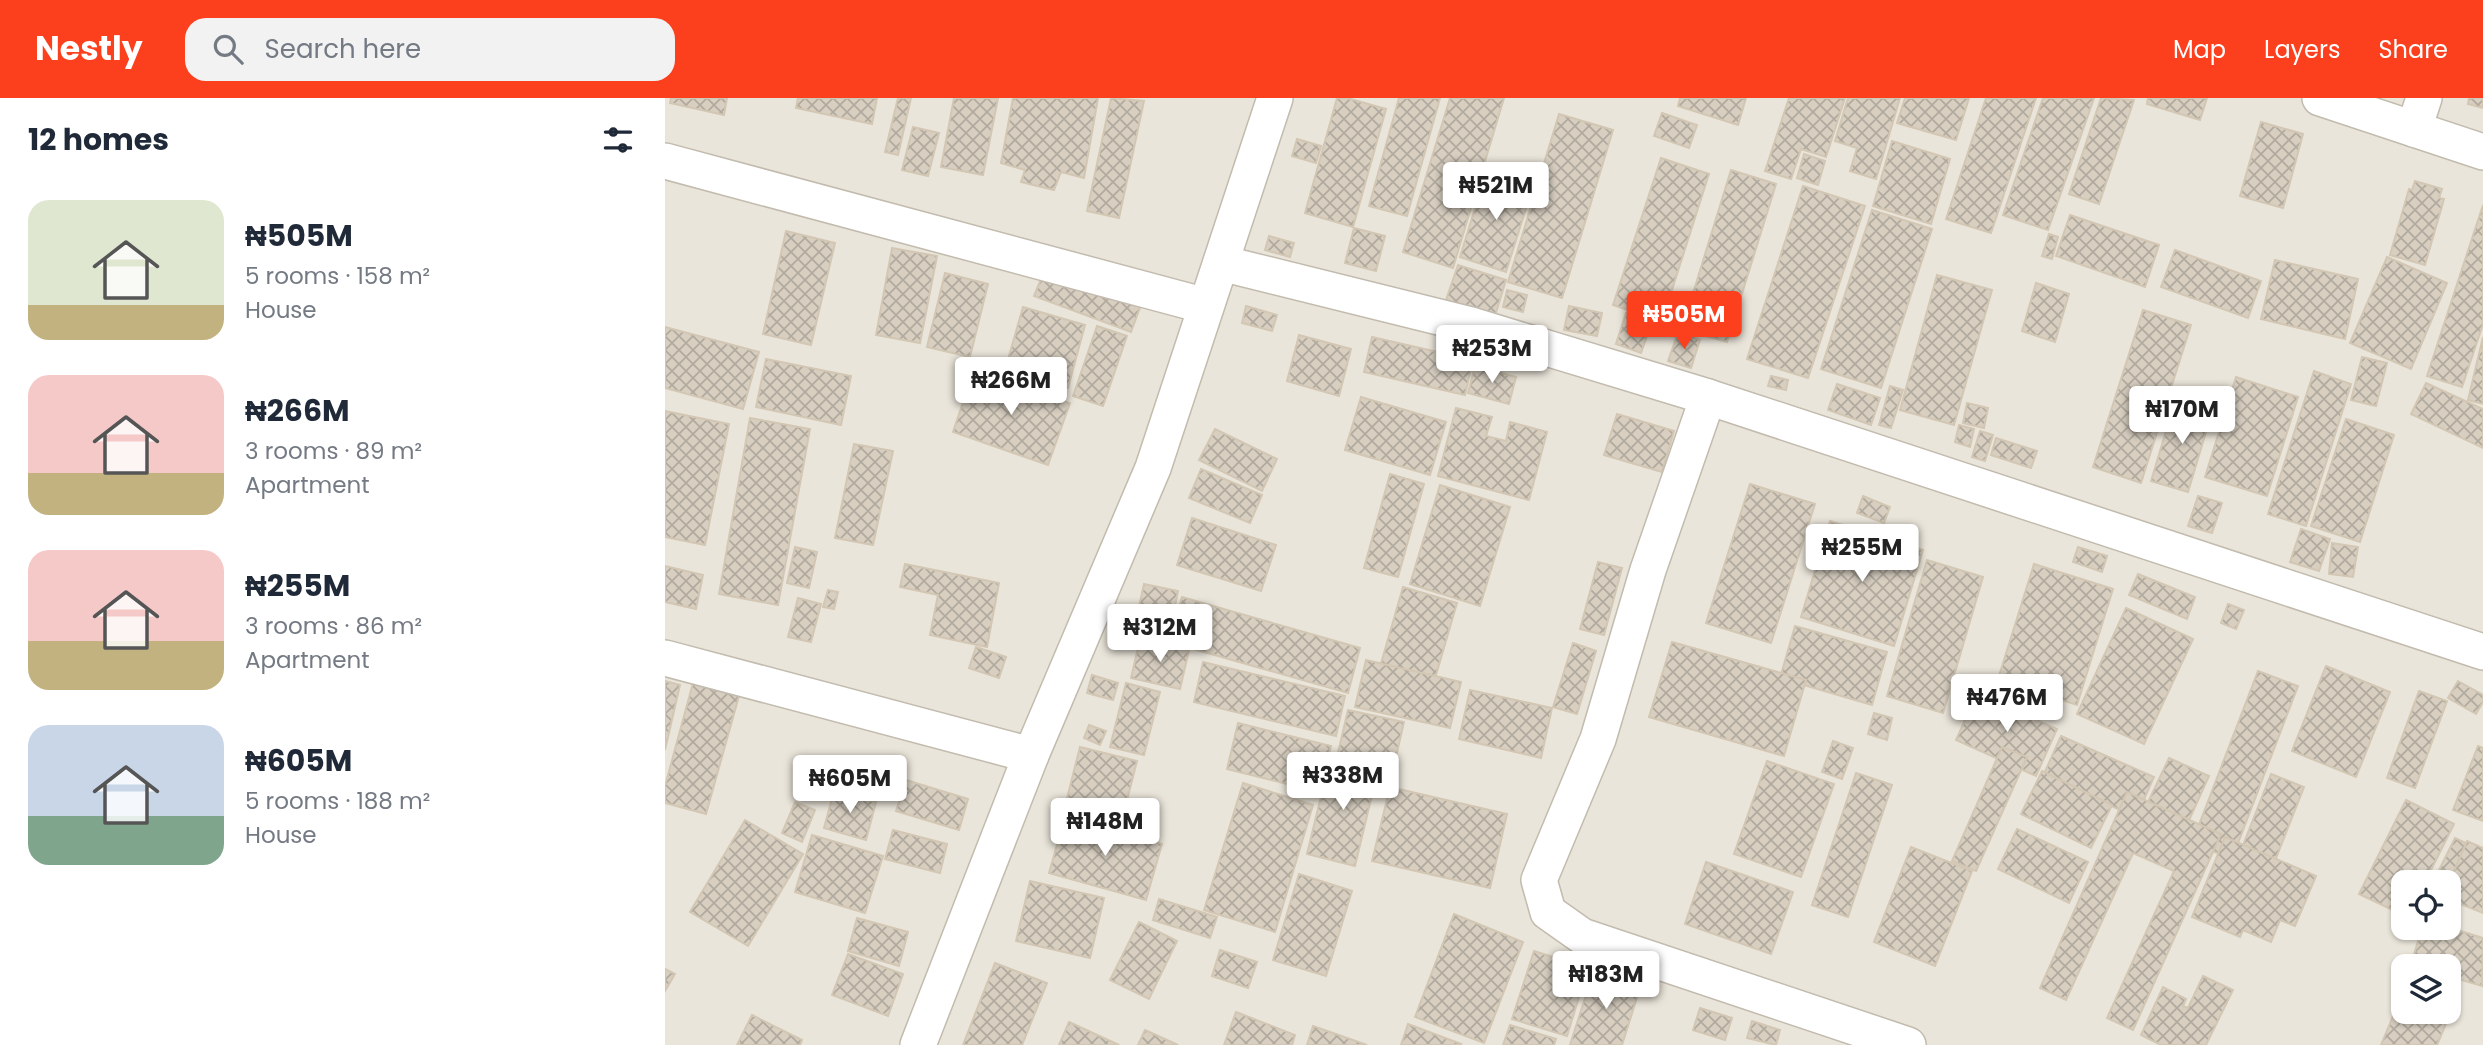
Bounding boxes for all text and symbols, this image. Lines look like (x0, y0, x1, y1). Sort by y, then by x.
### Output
search box (185, 18, 675, 81)
text: Nestly (35, 25, 143, 72)
icon: search (209, 30, 247, 68)
text: Search here (265, 31, 421, 67)
text: Map (2173, 33, 2226, 66)
text: Layers (2264, 33, 2340, 66)
text: Share (2378, 33, 2448, 66)
text: 12 homes (28, 118, 169, 161)
icon: filters (599, 121, 637, 159)
pin: ₦521M (1447, 162, 1545, 222)
text: ₦521M (1459, 169, 1533, 201)
text: ₦505M (245, 214, 353, 257)
icon: home (84, 228, 168, 312)
text: 5 rooms · 158 m² (245, 260, 430, 292)
pin: ₦505M (1635, 292, 1733, 351)
text: House (245, 294, 317, 326)
text: ₦505M (1643, 298, 1725, 330)
pin: ₦253M (1443, 326, 1541, 385)
text: ₦253M (1452, 332, 1532, 364)
pin: ₦266M (962, 358, 1060, 417)
text: ₦266M (971, 364, 1051, 396)
pin: ₦170M (2133, 386, 2231, 446)
text: ₦266M (245, 389, 350, 432)
text: ₦170M (2145, 393, 2219, 425)
icon: home (84, 403, 168, 487)
text: 3 rooms · 89 m² (245, 435, 422, 467)
text: Apartment (245, 469, 370, 501)
pin: ₦255M (1813, 524, 1911, 584)
text: ₦255M (1822, 531, 1902, 563)
text: ₦255M (245, 564, 350, 607)
icon: home (84, 578, 168, 662)
pin: ₦312M (1111, 604, 1209, 664)
text: 3 rooms · 86 m² (245, 610, 422, 642)
text: ₦312M (1123, 611, 1197, 643)
text: Apartment (245, 644, 370, 676)
pin: ₦476M (1958, 674, 2056, 734)
text: ₦476M (1967, 681, 2047, 713)
text: ₦605M (245, 739, 352, 782)
pin: ₦338M (1294, 752, 1392, 812)
icon: home (84, 753, 168, 837)
pin: ₦605M (801, 756, 899, 815)
text: ₦338M (1303, 759, 1383, 791)
text: ₦605M (809, 762, 891, 794)
text: 5 rooms · 188 m² (245, 785, 430, 817)
pin: ₦148M (1056, 798, 1154, 858)
text: ₦148M (1067, 805, 1143, 837)
text: House (245, 819, 317, 851)
map controls (2391, 870, 2461, 1024)
button: locate (2391, 870, 2461, 940)
pin: ₦183M (1557, 951, 1655, 1011)
button: layers (2391, 954, 2461, 1024)
text: ₦183M (1568, 958, 1644, 990)

